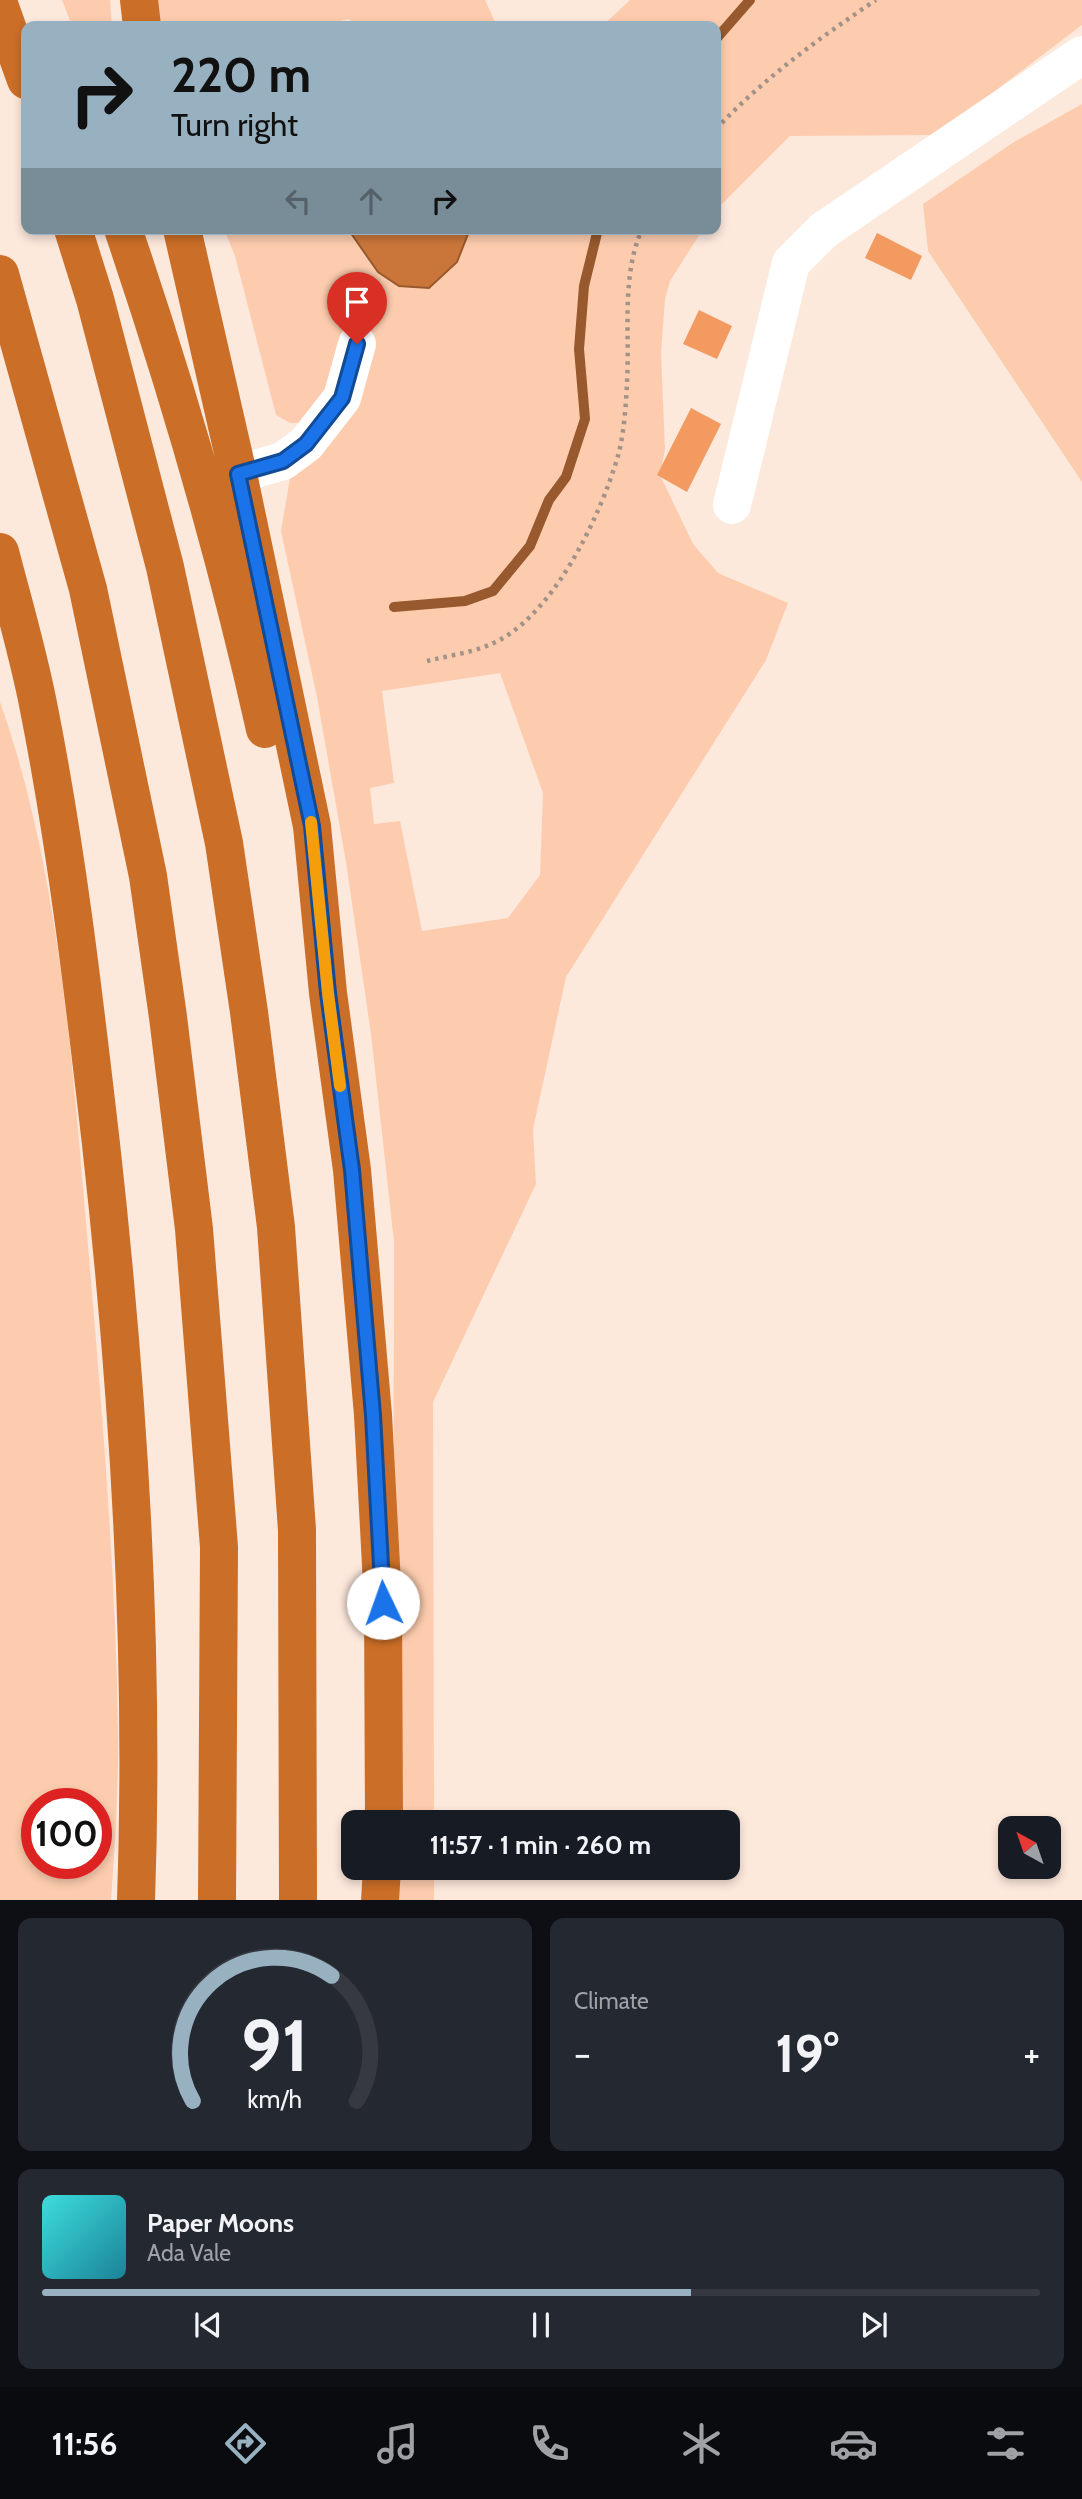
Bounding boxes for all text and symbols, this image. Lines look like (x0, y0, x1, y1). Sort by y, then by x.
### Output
text: 220 m (171, 45, 311, 104)
icon: right (56, 49, 147, 140)
text: Turn right (171, 105, 298, 144)
icon: left (279, 182, 317, 220)
icon: ahead (352, 182, 390, 220)
icon: right (425, 182, 463, 220)
pin (327, 272, 387, 344)
icon: arrive (338, 283, 376, 321)
position arrow (346, 1566, 420, 1640)
speed limit sign: 100 (21, 1788, 112, 1879)
north arrow (998, 1816, 1060, 1880)
map controls (998, 1816, 1061, 1879)
text: 11:57 · 1 min · 260 m (430, 1829, 651, 1861)
text: Climate (574, 1987, 649, 2015)
text: 91 (241, 2001, 309, 2089)
text: 19° (775, 2022, 839, 2085)
text: − (574, 2030, 591, 2077)
text: + (1023, 2030, 1040, 2077)
text: km/h (248, 2083, 302, 2113)
text: Paper Moons (147, 2207, 294, 2239)
text: Ada Vale (147, 2239, 231, 2267)
icon: previous (189, 2306, 227, 2344)
icon: pause (522, 2306, 560, 2344)
icon: next (855, 2306, 893, 2344)
icon: directions (221, 2419, 270, 2468)
icon: music (373, 2419, 422, 2468)
icon: phone (525, 2419, 574, 2468)
icon: climate (677, 2419, 726, 2468)
icon: car (829, 2419, 878, 2468)
icon: filters (981, 2419, 1030, 2468)
text: 11:56 (52, 2424, 117, 2463)

